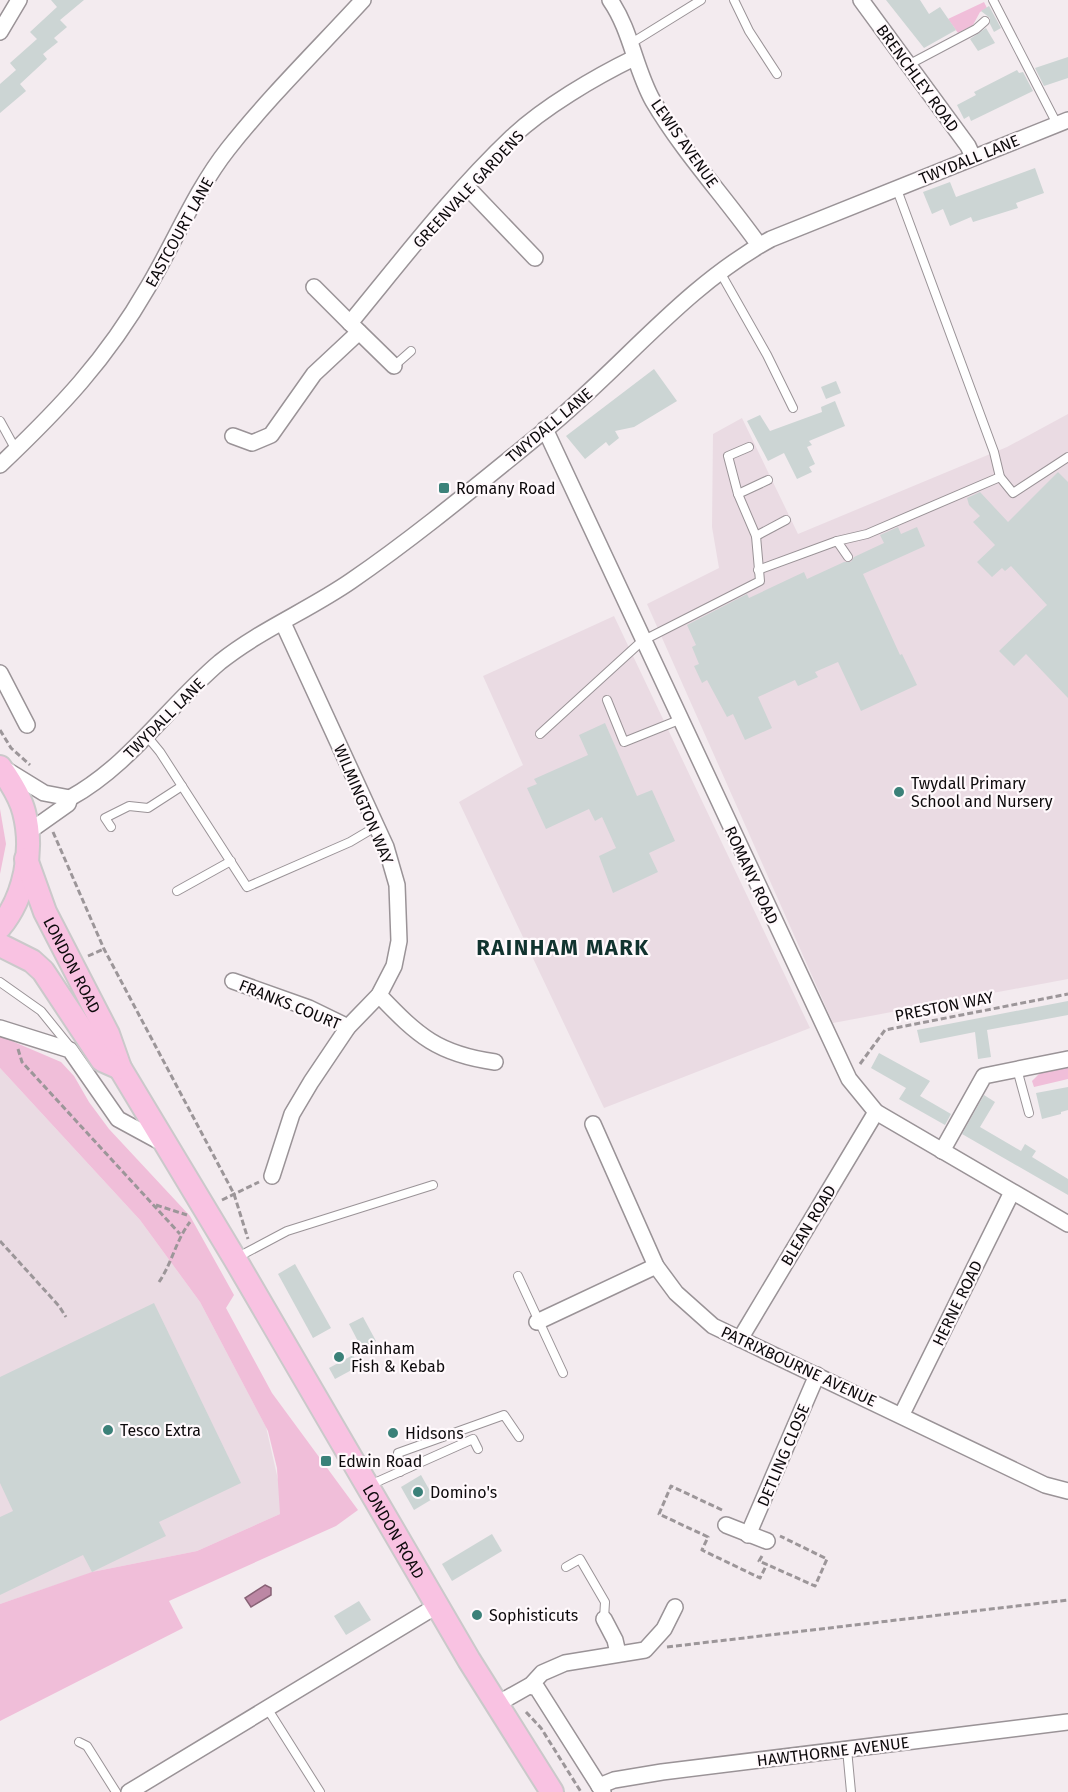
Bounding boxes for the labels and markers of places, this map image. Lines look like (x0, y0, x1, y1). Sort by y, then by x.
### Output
place label: Romany Road (456, 479, 555, 498)
marker: Romany Road (437, 481, 451, 495)
place label: Twydall Primary School and Nursery (911, 774, 1053, 811)
marker: Twydall Primary School and Nursery (892, 785, 906, 799)
place label: Rainham Fish & Kebab (351, 1339, 445, 1376)
marker: Rainham Fish & Kebab (332, 1350, 346, 1364)
place label: Tesco Extra (120, 1421, 201, 1440)
marker: Tesco Extra (101, 1423, 115, 1437)
place label: Hidsons (405, 1424, 464, 1443)
marker: Hidsons (386, 1426, 400, 1440)
place label: Edwin Road (338, 1452, 422, 1471)
marker: Edwin Road (319, 1454, 333, 1468)
place label: Domino's (430, 1483, 497, 1502)
marker: Domino's (411, 1485, 425, 1499)
place label: Sophisticuts (489, 1606, 578, 1625)
marker: Sophisticuts (470, 1608, 484, 1622)

